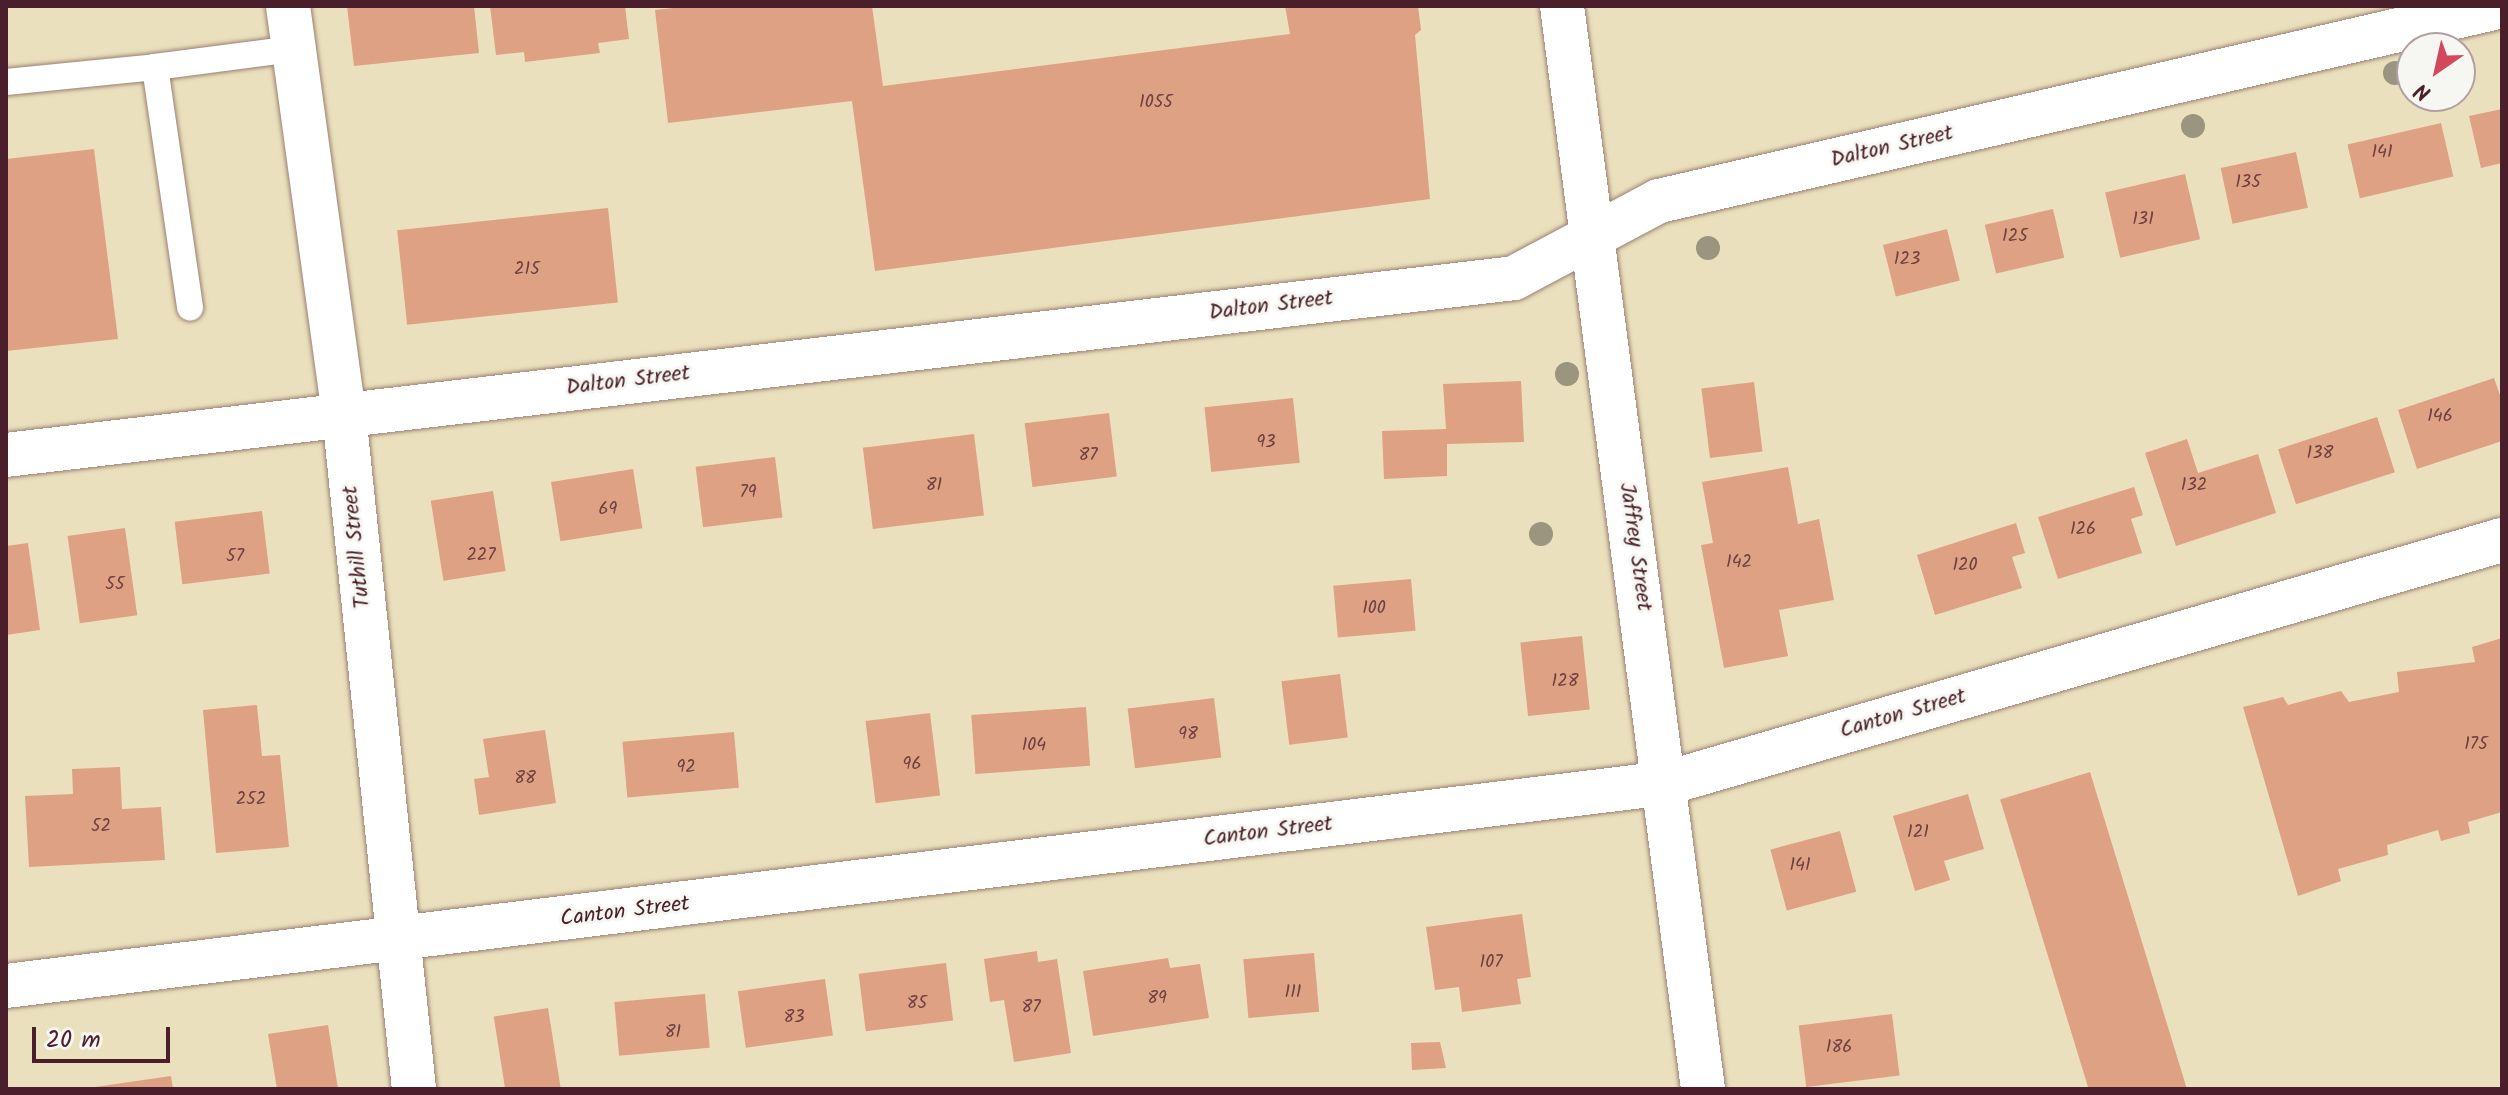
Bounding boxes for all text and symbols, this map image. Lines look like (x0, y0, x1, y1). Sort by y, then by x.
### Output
north arrow (2396, 32, 2476, 112)
text: N (2408, 72, 2439, 109)
house number: 1055 (1139, 92, 1173, 114)
street label: Dalton Street (1828, 120, 1956, 174)
house number: 141 (2371, 142, 2393, 164)
house number: 135 (2235, 172, 2261, 194)
house number: 131 (2132, 209, 2154, 231)
house number: 125 (2002, 226, 2028, 248)
house number: 123 (1894, 249, 1920, 271)
house number: 215 (514, 259, 540, 281)
street label: Dalton Street (1207, 285, 1335, 327)
street label: Dalton Street (564, 360, 692, 402)
house number: 146 (2427, 406, 2453, 428)
house number: 93 (1256, 432, 1276, 454)
house number: 138 (2307, 443, 2333, 465)
house number: 87 (1078, 445, 1098, 467)
house number: 81 (926, 475, 942, 497)
house number: 132 (2181, 475, 2207, 497)
street label: Jaffrey Street (1613, 481, 1657, 613)
house number: 79 (739, 482, 757, 504)
street label: Tuthill Street (337, 484, 377, 610)
house number: 69 (599, 499, 617, 521)
house number: 126 (2070, 519, 2096, 541)
house number: 227 (466, 545, 496, 567)
house number: 57 (226, 546, 244, 568)
house number: 142 (1726, 552, 1752, 574)
house number: 120 (1952, 555, 1978, 577)
house number: 55 (105, 574, 125, 596)
house number: 100 (1362, 598, 1386, 620)
house number: 128 (1552, 671, 1578, 693)
street label: Canton Street (1837, 683, 1969, 745)
house number: 98 (1178, 724, 1198, 746)
house number: 175 (2464, 734, 2488, 756)
house number: 104 (1022, 735, 1046, 757)
house number: 96 (903, 754, 921, 776)
house number: 92 (676, 757, 696, 779)
house number: 88 (514, 768, 536, 790)
house number: 252 (236, 789, 266, 811)
street label: Canton Street (1202, 811, 1334, 853)
house number: 52 (91, 816, 111, 838)
house number: 121 (1907, 822, 1929, 844)
house number: 141 (1789, 855, 1811, 877)
street label: Canton Street (559, 891, 691, 933)
house number: 107 (1480, 952, 1502, 974)
house number: 111 (1285, 982, 1301, 1004)
house number: 89 (1147, 988, 1167, 1010)
house number: 85 (907, 993, 927, 1015)
house number: 87 (1021, 997, 1041, 1019)
house number: 83 (783, 1007, 805, 1029)
scale bar (36, 1011, 174, 1061)
text: 20 m (46, 1021, 101, 1060)
house number: 81 (665, 1022, 681, 1044)
house number: 186 (1826, 1037, 1852, 1059)

